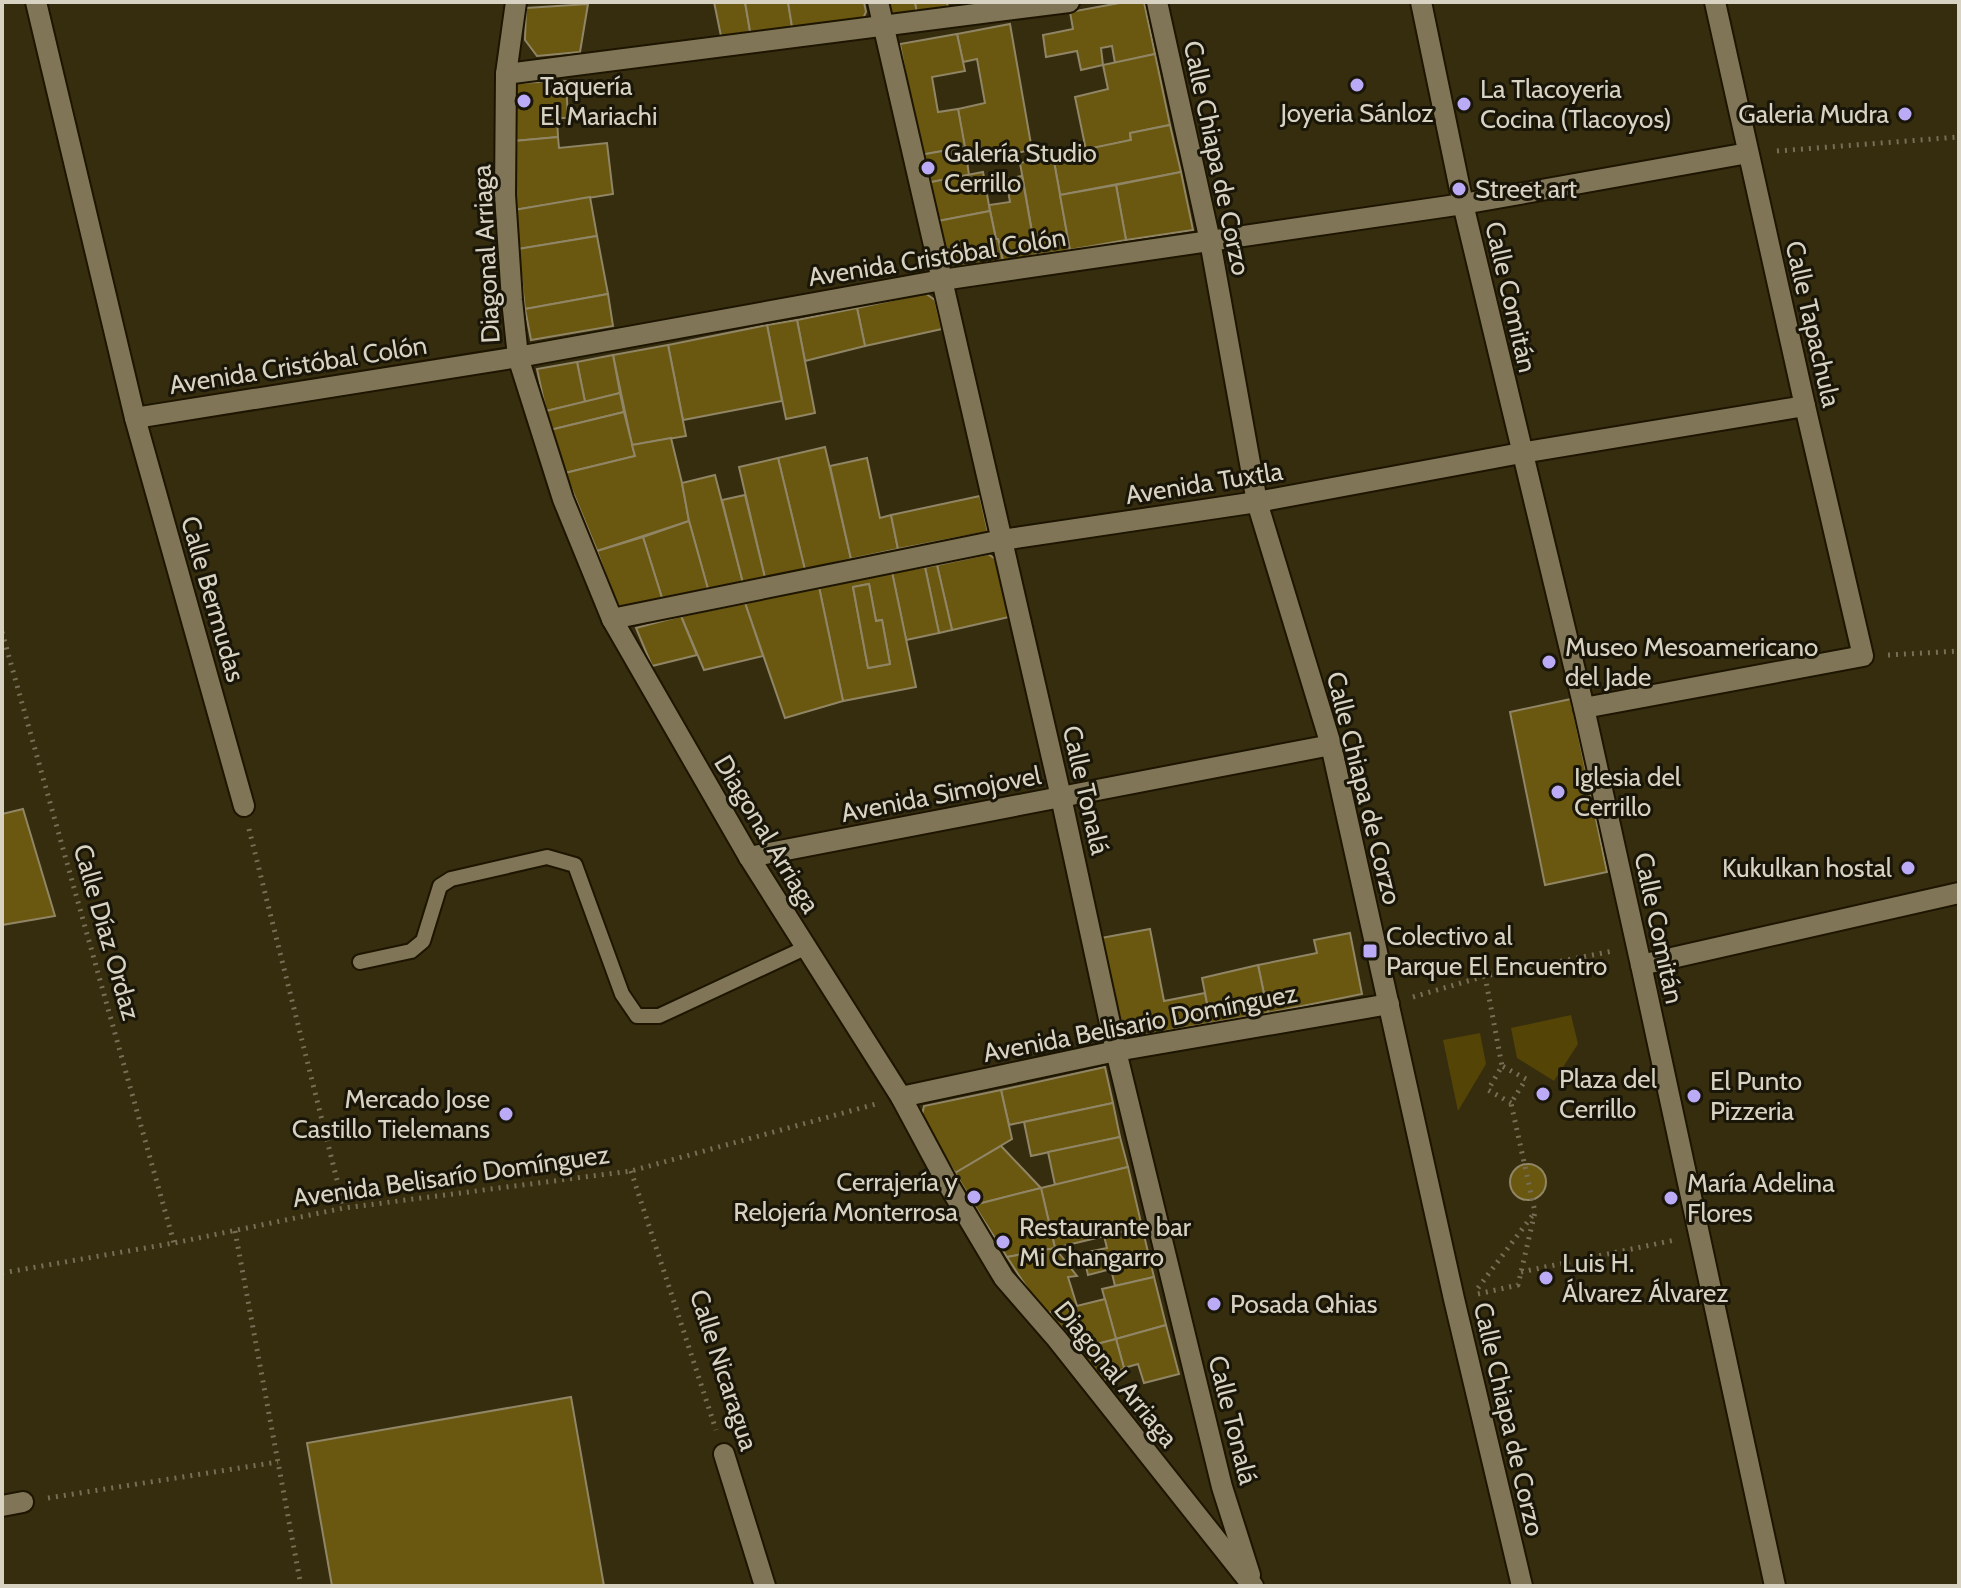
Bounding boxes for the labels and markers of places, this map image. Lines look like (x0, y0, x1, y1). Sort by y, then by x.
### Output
place label: Taquería El Mariachi (540, 70, 657, 132)
place label: La Tlacoyeria Cocina (Tlacoyos) (1480, 73, 1672, 135)
marker: Joyeria Sánloz (1348, 76, 1366, 94)
marker: Taquería El Mariachi (515, 92, 533, 110)
marker: La Tlacoyeria Cocina (Tlacoyos) (1455, 95, 1473, 113)
place label: Joyeria Sánloz (1279, 97, 1434, 129)
place label: Galeria Mudra (1738, 98, 1890, 130)
marker: Galeria Mudra (1896, 105, 1914, 123)
place label: Galería Studio Cerrillo (944, 137, 1097, 199)
marker: Galería Studio Cerrillo (919, 159, 937, 177)
place label: Street art (1475, 173, 1577, 205)
marker: Street art (1450, 180, 1468, 198)
place label: Museo Mesoamericano del Jade (1565, 631, 1818, 693)
marker: Museo Mesoamericano del Jade (1540, 653, 1558, 671)
place label: Iglesia del Cerrillo (1574, 761, 1681, 823)
marker: Iglesia del Cerrillo (1549, 783, 1567, 801)
place label: Kukulkan hostal (1722, 852, 1892, 884)
marker: Kukulkan hostal (1899, 859, 1917, 877)
place label: Colectivo al Parque El Encuentro (1386, 920, 1607, 982)
marker: Colectivo al Parque El Encuentro (1361, 942, 1379, 960)
place label: Plaza del Cerrillo (1559, 1063, 1657, 1125)
place label: El Punto Pizzeria (1710, 1065, 1802, 1127)
place label: Mercado Jose Castillo Tielemans (292, 1083, 490, 1145)
marker: Plaza del Cerrillo (1534, 1085, 1552, 1103)
marker: El Punto Pizzeria (1685, 1087, 1703, 1105)
marker: Mercado Jose Castillo Tielemans (497, 1105, 515, 1123)
place label: Cerrajería y Relojería Monterrosa (733, 1166, 959, 1228)
place label: María Adelina Flores (1687, 1167, 1835, 1229)
marker: Cerrajería y Relojería Monterrosa (965, 1188, 983, 1206)
marker: María Adelina Flores (1662, 1189, 1680, 1207)
place label: Restaurante bar Mi Changarro (1019, 1211, 1192, 1273)
marker: Restaurante bar Mi Changarro (994, 1233, 1012, 1251)
place label: Luis H. Álvarez Álvarez (1562, 1247, 1729, 1309)
marker: Luis H. Álvarez Álvarez (1537, 1269, 1555, 1287)
place label: Posada Qhias (1230, 1288, 1378, 1320)
marker: Posada Qhias (1205, 1295, 1223, 1313)

